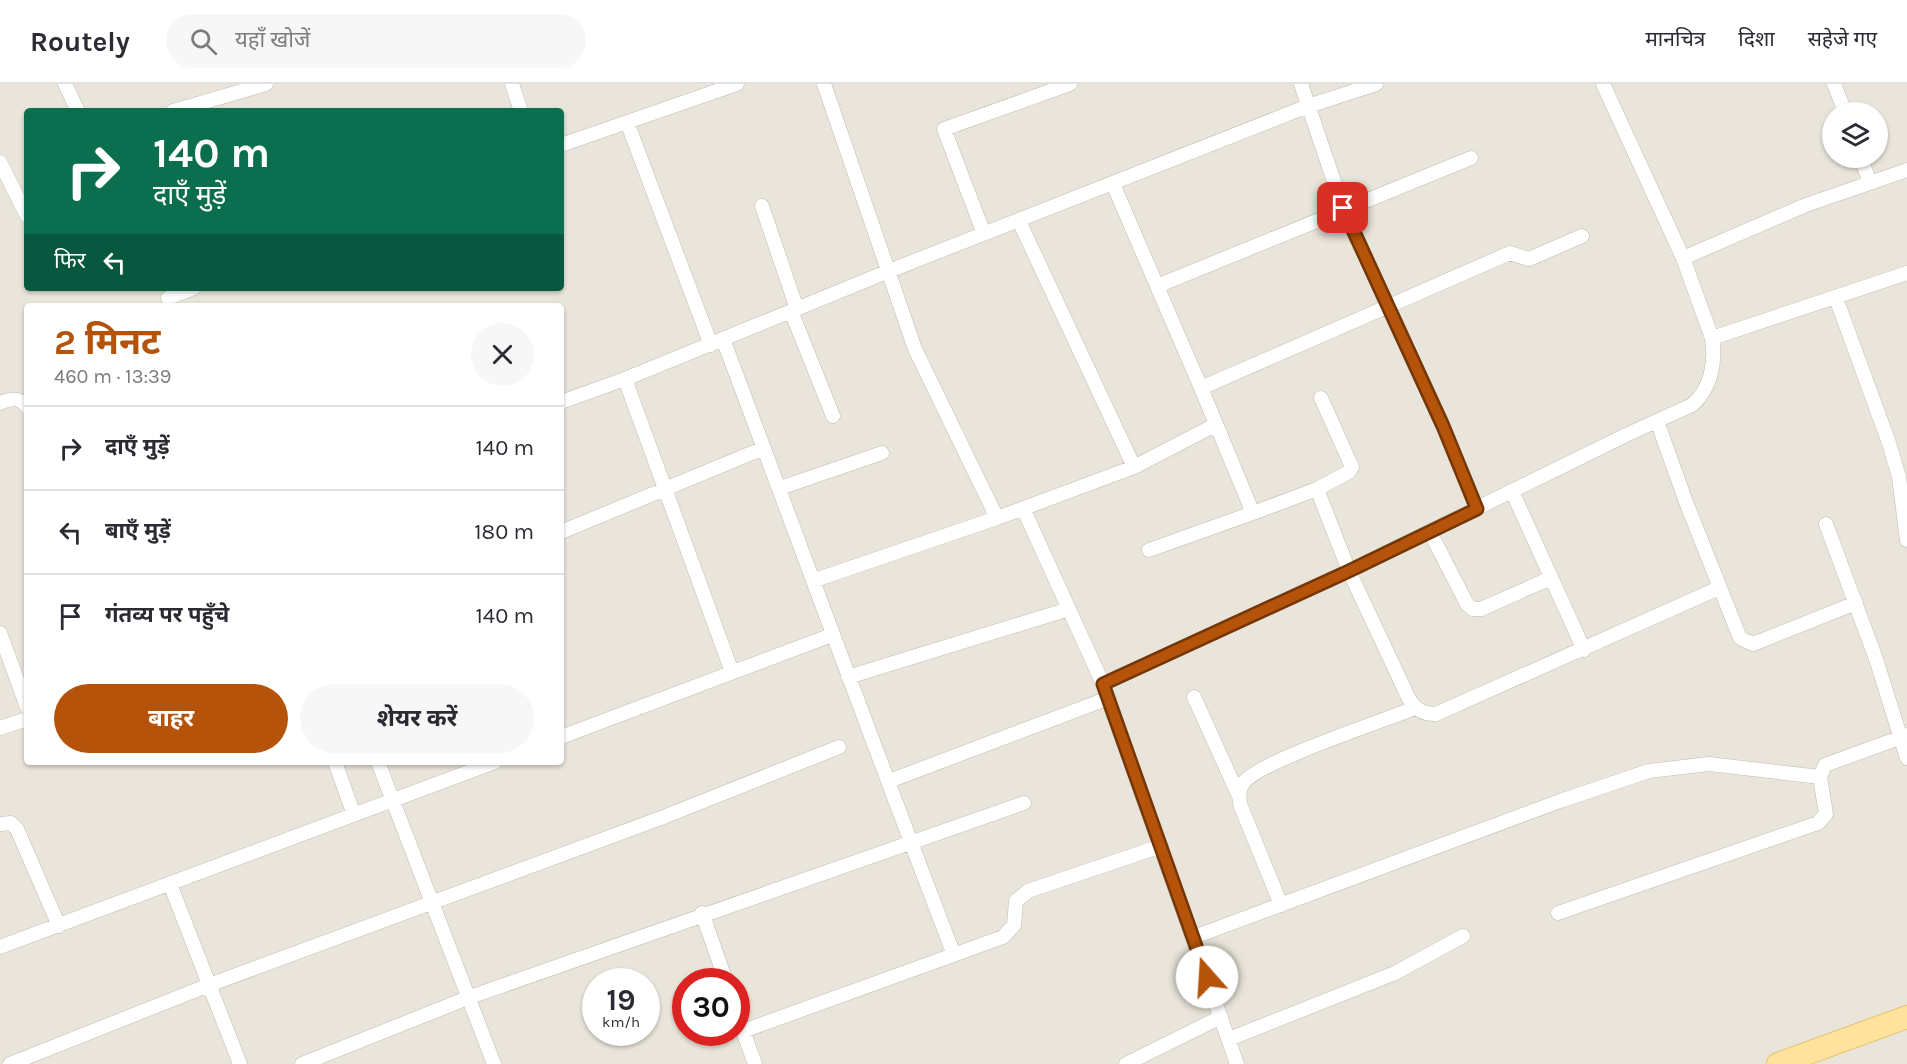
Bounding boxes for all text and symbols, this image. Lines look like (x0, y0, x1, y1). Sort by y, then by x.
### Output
search box (166, 14, 586, 68)
text: Routely (30, 25, 130, 58)
icon: search (187, 25, 220, 58)
text: यहाँ खोजें (235, 27, 310, 53)
text: मानचित्र (1645, 27, 1705, 51)
text: दिशा (1738, 27, 1775, 51)
text: सहेजे गए (1808, 27, 1877, 51)
map controls (1822, 102, 1888, 168)
button: layers (1822, 102, 1888, 168)
text: 140 m (153, 128, 270, 178)
icon: right (54, 132, 132, 210)
text: दाएँ मुड़ें (153, 179, 226, 211)
pin (1317, 182, 1368, 233)
icon: arrive (1326, 191, 1359, 224)
icon: left (98, 246, 131, 279)
text: फिर (54, 248, 86, 274)
text: 2 मिनट (54, 321, 160, 363)
button: close (471, 323, 534, 386)
text: 460 m · 13:39 (54, 365, 171, 388)
icon: right (54, 432, 87, 465)
text: दाएँ मुड़ें (105, 434, 170, 460)
text: 140 m (476, 435, 534, 461)
icon: left (54, 516, 87, 549)
text: बाएँ मुड़ें (105, 518, 171, 544)
text: 180 m (474, 519, 534, 545)
icon: arrive (54, 600, 87, 633)
text: गंतव्य पर पहुँचे (105, 602, 229, 628)
text: 140 m (476, 603, 534, 629)
button: बाहर (54, 684, 288, 753)
button: शेयर करें (300, 684, 534, 753)
position arrow (1175, 945, 1239, 1009)
speed limit sign: 30 (672, 968, 750, 1046)
text: 19 (606, 982, 635, 1018)
text: km/h (602, 1013, 640, 1031)

